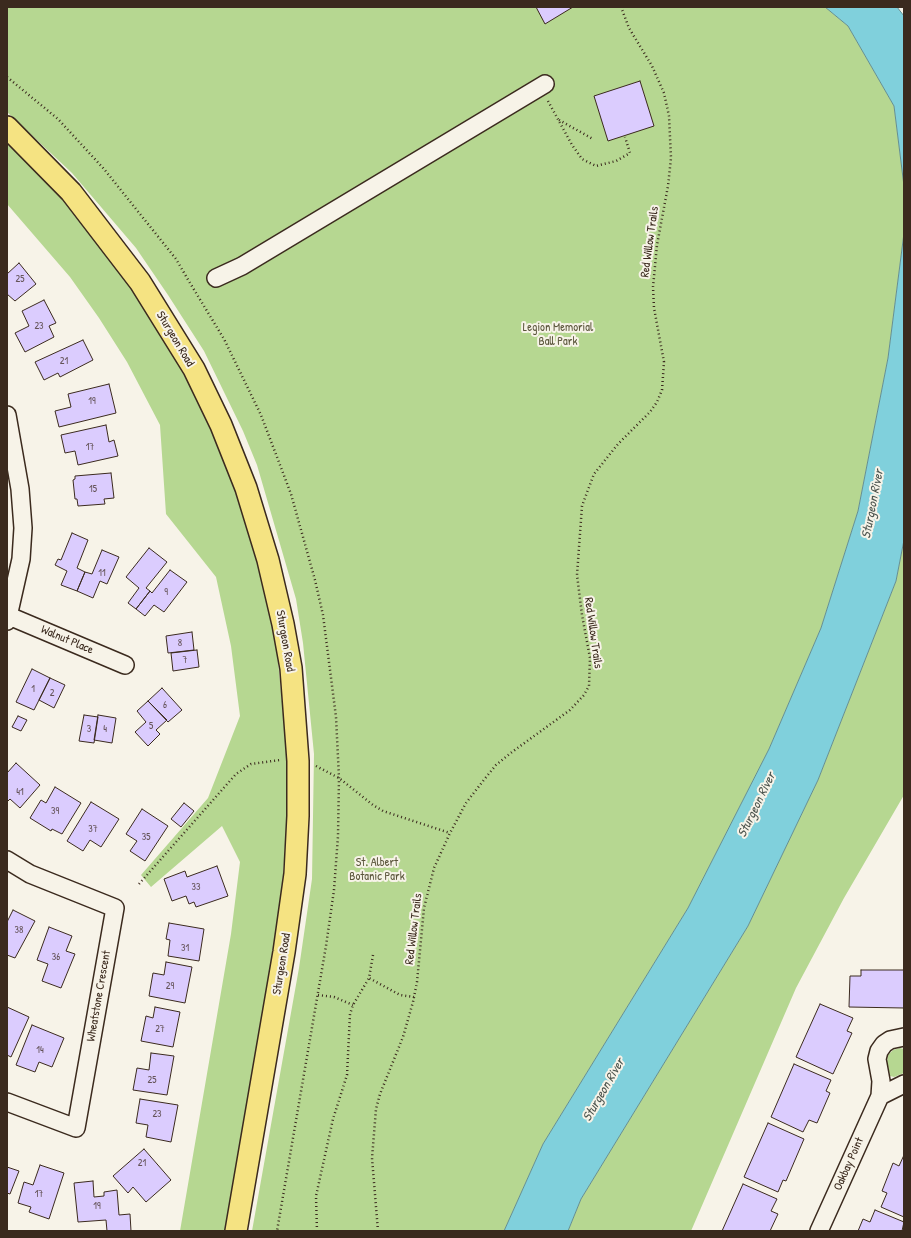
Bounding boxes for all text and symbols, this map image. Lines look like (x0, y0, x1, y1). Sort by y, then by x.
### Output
street label: Red Willow Trails (638, 206, 662, 278)
house number: 25 (16, 273, 24, 285)
street label: Sturgeon Road (153, 309, 197, 369)
house number: 23 (34, 320, 44, 332)
park label: Legion Memorial Ball Park (523, 321, 593, 349)
house number: 21 (60, 355, 68, 367)
house number: 19 (88, 395, 96, 407)
house number: 17 (86, 441, 94, 453)
water label: Sturgeon River (859, 468, 887, 540)
house number: 15 (89, 483, 97, 495)
house number: 11 (98, 567, 106, 579)
house number: 9 (164, 586, 168, 598)
street label: Red Willow Trails (581, 597, 605, 669)
street label: Sturgeon Road (273, 609, 297, 673)
street label: Walnut Place (39, 623, 95, 657)
house number: 8 (178, 637, 182, 649)
house number: 7 (183, 654, 187, 666)
house number: 1 (31, 683, 35, 695)
house number: 2 (50, 687, 54, 699)
house number: 6 (163, 699, 167, 711)
house number: 5 (149, 720, 153, 732)
house number: 3 (87, 723, 91, 735)
house number: 4 (103, 723, 107, 735)
water label: Sturgeon River (735, 770, 779, 840)
house number: 41 (16, 786, 24, 798)
house number: 39 (51, 805, 59, 817)
house number: 37 (88, 823, 98, 835)
house number: 35 (142, 831, 150, 843)
park label: St. Albert Botanic Park (349, 856, 405, 884)
house number: 33 (192, 881, 200, 893)
street label: Red Willow Trails (402, 893, 426, 965)
house number: 38 (15, 924, 23, 936)
street label: Sturgeon Road (270, 932, 294, 996)
house number: 31 (181, 942, 189, 954)
street label: Wheatstone Crescent (84, 949, 114, 1043)
house number: 36 (52, 951, 60, 963)
house number: 29 (166, 980, 174, 992)
house number: 27 (155, 1023, 165, 1035)
house number: 14 (36, 1044, 44, 1056)
water label: Sturgeon River (580, 1056, 628, 1124)
house number: 25 (148, 1074, 156, 1086)
house number: 23 (152, 1108, 162, 1120)
street label: Oakbay Point (831, 1135, 867, 1193)
house number: 21 (138, 1157, 146, 1169)
house number: 17 (35, 1188, 43, 1200)
house number: 19 (93, 1200, 101, 1212)

